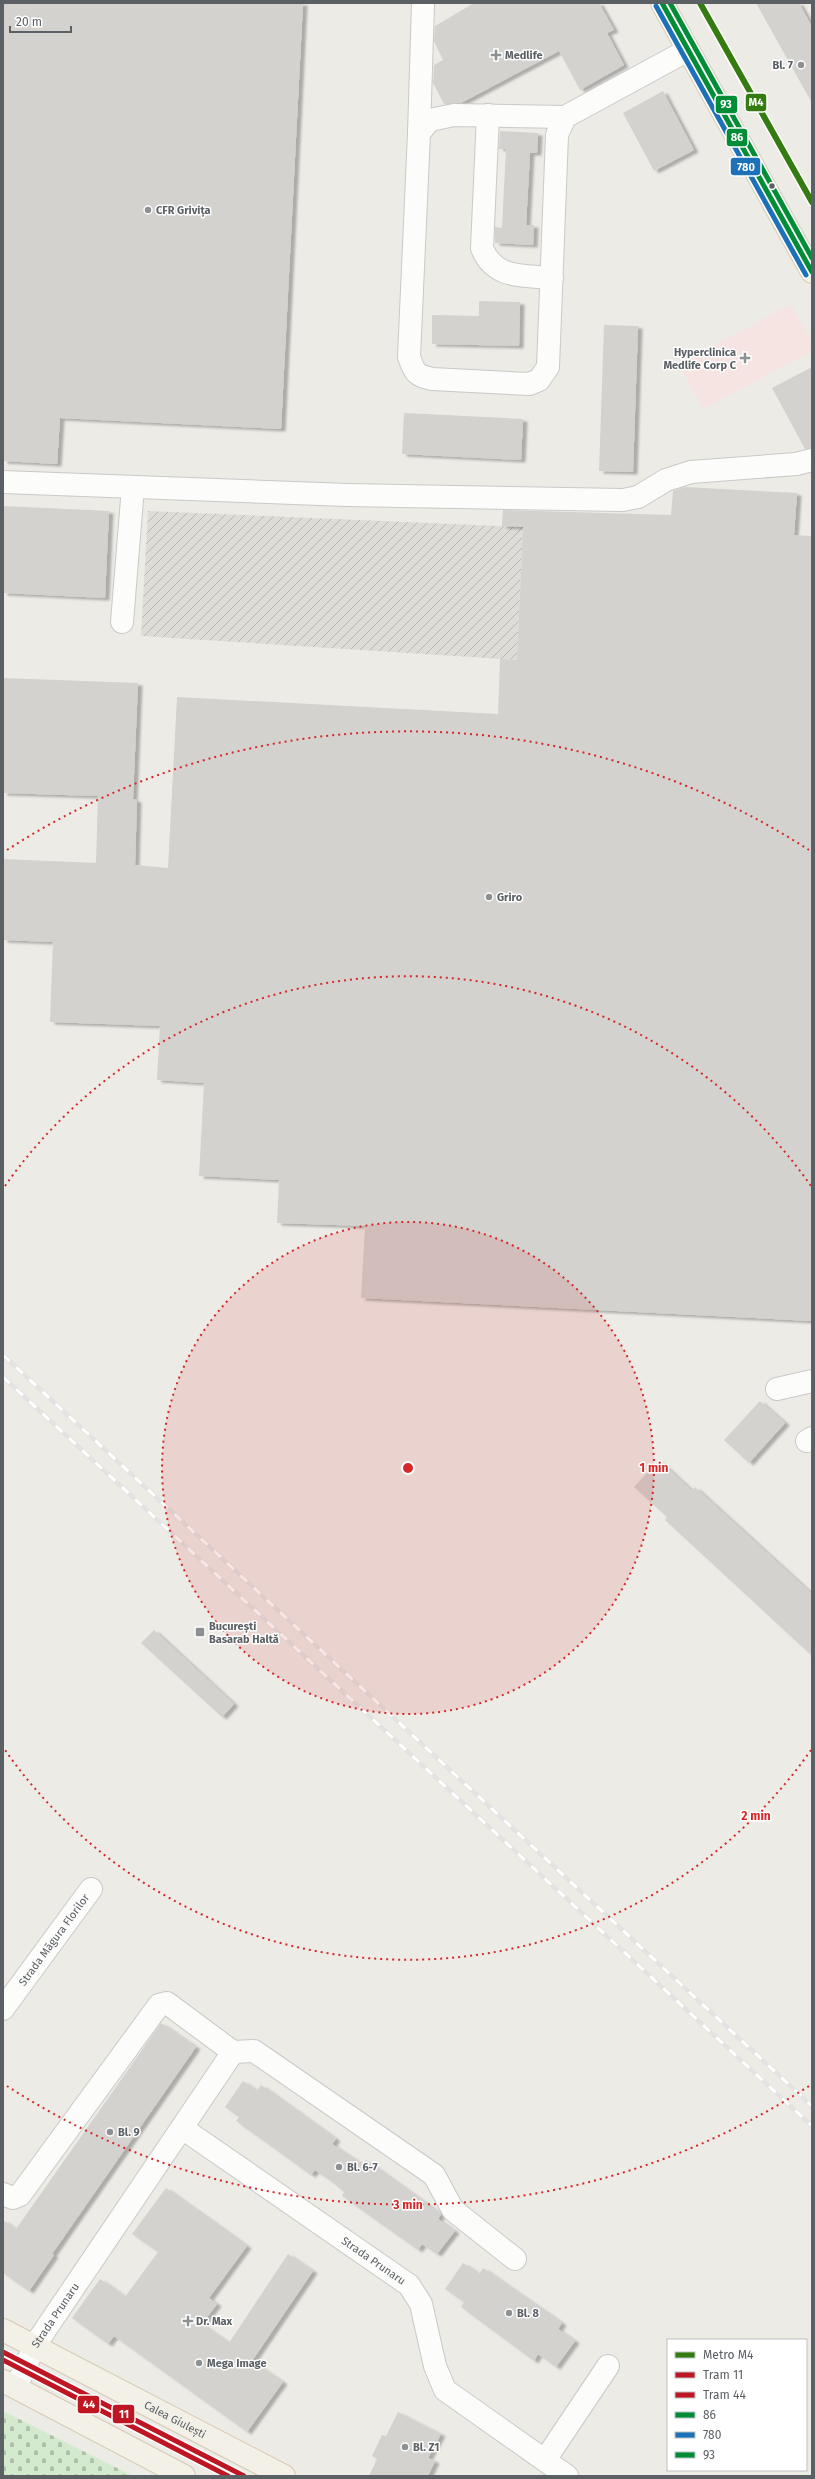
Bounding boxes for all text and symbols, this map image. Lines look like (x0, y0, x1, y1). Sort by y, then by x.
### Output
scale bar (10, 8, 71, 34)
text: 20 m (16, 15, 42, 29)
marker: Medlife (490, 49, 502, 61)
place label: Medlife (505, 49, 543, 62)
place label: Bl. 7 (772, 59, 793, 72)
marker: Bl. 7 (796, 60, 806, 70)
line badge: M4 (745, 93, 767, 112)
line badge: 93 (715, 95, 738, 114)
text: M4 (749, 96, 763, 109)
text: 93 (720, 98, 732, 111)
line badge: 86 (726, 128, 748, 147)
text: 86 (731, 131, 743, 144)
line badge: 780 (730, 157, 761, 176)
text: 780 (737, 161, 755, 174)
unlabelled marker (767, 181, 777, 191)
place label: CFR Grivița (156, 204, 211, 217)
marker: CFR Grivița (143, 205, 153, 215)
place label: Hyperclinica Medlife Corp C (663, 346, 737, 372)
marker: Hyperclinica Medlife Corp C (739, 352, 751, 364)
place label: Griro (497, 891, 523, 904)
marker: Griro (484, 892, 494, 902)
centre of rings (401, 1461, 415, 1475)
text: 1 min (640, 1461, 668, 1475)
place label: București Basarab Haltă (209, 1620, 279, 1646)
marker: București Basarab Haltă (194, 1626, 206, 1638)
text: 2 min (741, 1809, 771, 1823)
street label: Strada Măgura Florilor (16, 1891, 92, 1988)
place label: Bl. 9 (118, 2126, 140, 2139)
marker: Bl. 9 (105, 2127, 115, 2137)
place label: Bl. 6-7 (347, 2161, 378, 2174)
marker: Bl. 6-7 (334, 2162, 344, 2172)
text: 3 min (392, 2198, 423, 2212)
street label: Strada Prunaru (339, 2234, 408, 2287)
street label: Strada Prunaru (29, 2280, 82, 2350)
place label: Bl. 8 (517, 2307, 539, 2320)
marker: Bl. 8 (504, 2308, 514, 2318)
place label: Dr. Max (196, 2315, 233, 2328)
marker: Dr. Max (183, 2316, 193, 2326)
legend (667, 2339, 807, 2471)
text: Metro M4 (703, 2348, 754, 2362)
place label: Mega Image (207, 2357, 267, 2370)
marker: Mega Image (194, 2358, 204, 2368)
text: Tram 11 (703, 2368, 743, 2382)
text: Tram 44 (703, 2388, 746, 2402)
line badge: 44 (77, 2395, 100, 2414)
text: 44 (83, 2398, 95, 2411)
street label: Calea Giulești (142, 2398, 208, 2441)
line badge: 11 (112, 2404, 135, 2424)
text: 11 (119, 2408, 129, 2421)
text: 86 (703, 2408, 716, 2422)
text: 780 (703, 2428, 722, 2442)
place label: Bl. Z1 (413, 2441, 439, 2454)
marker: Bl. Z1 (400, 2442, 410, 2452)
text: 93 (703, 2448, 715, 2462)

